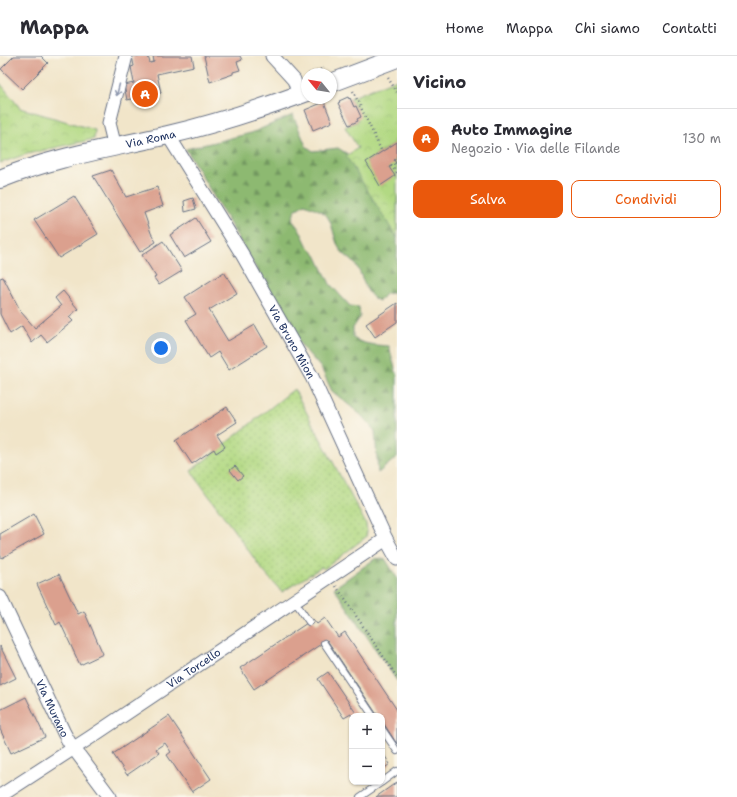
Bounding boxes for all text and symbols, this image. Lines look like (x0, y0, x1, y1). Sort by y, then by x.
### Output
text: Mappa (20, 15, 89, 40)
text: Home (446, 19, 484, 37)
text: Mappa (506, 19, 553, 37)
text: Chi siamo (575, 19, 640, 37)
text: Contatti (662, 19, 717, 37)
north arrow (301, 68, 337, 104)
text: Vicino (413, 71, 466, 93)
pin: A (132, 79, 158, 109)
one-way arrow (114, 83, 121, 96)
text: Auto Immagine (451, 120, 573, 140)
street label: Via Roma (124, 126, 177, 152)
text: A (421, 130, 431, 147)
text: 130 m (683, 130, 721, 147)
text: Negozio · Via delle Filande (451, 140, 620, 157)
button: Salva (413, 180, 563, 218)
button: Condividi (571, 180, 721, 218)
street label: Via Bruno Mion (265, 302, 319, 382)
your location (151, 338, 171, 358)
street label: Via Torcello (164, 644, 224, 692)
street label: Via Murano (32, 677, 73, 740)
map controls (349, 713, 385, 785)
button: + (349, 713, 385, 749)
button: − (349, 749, 385, 785)

